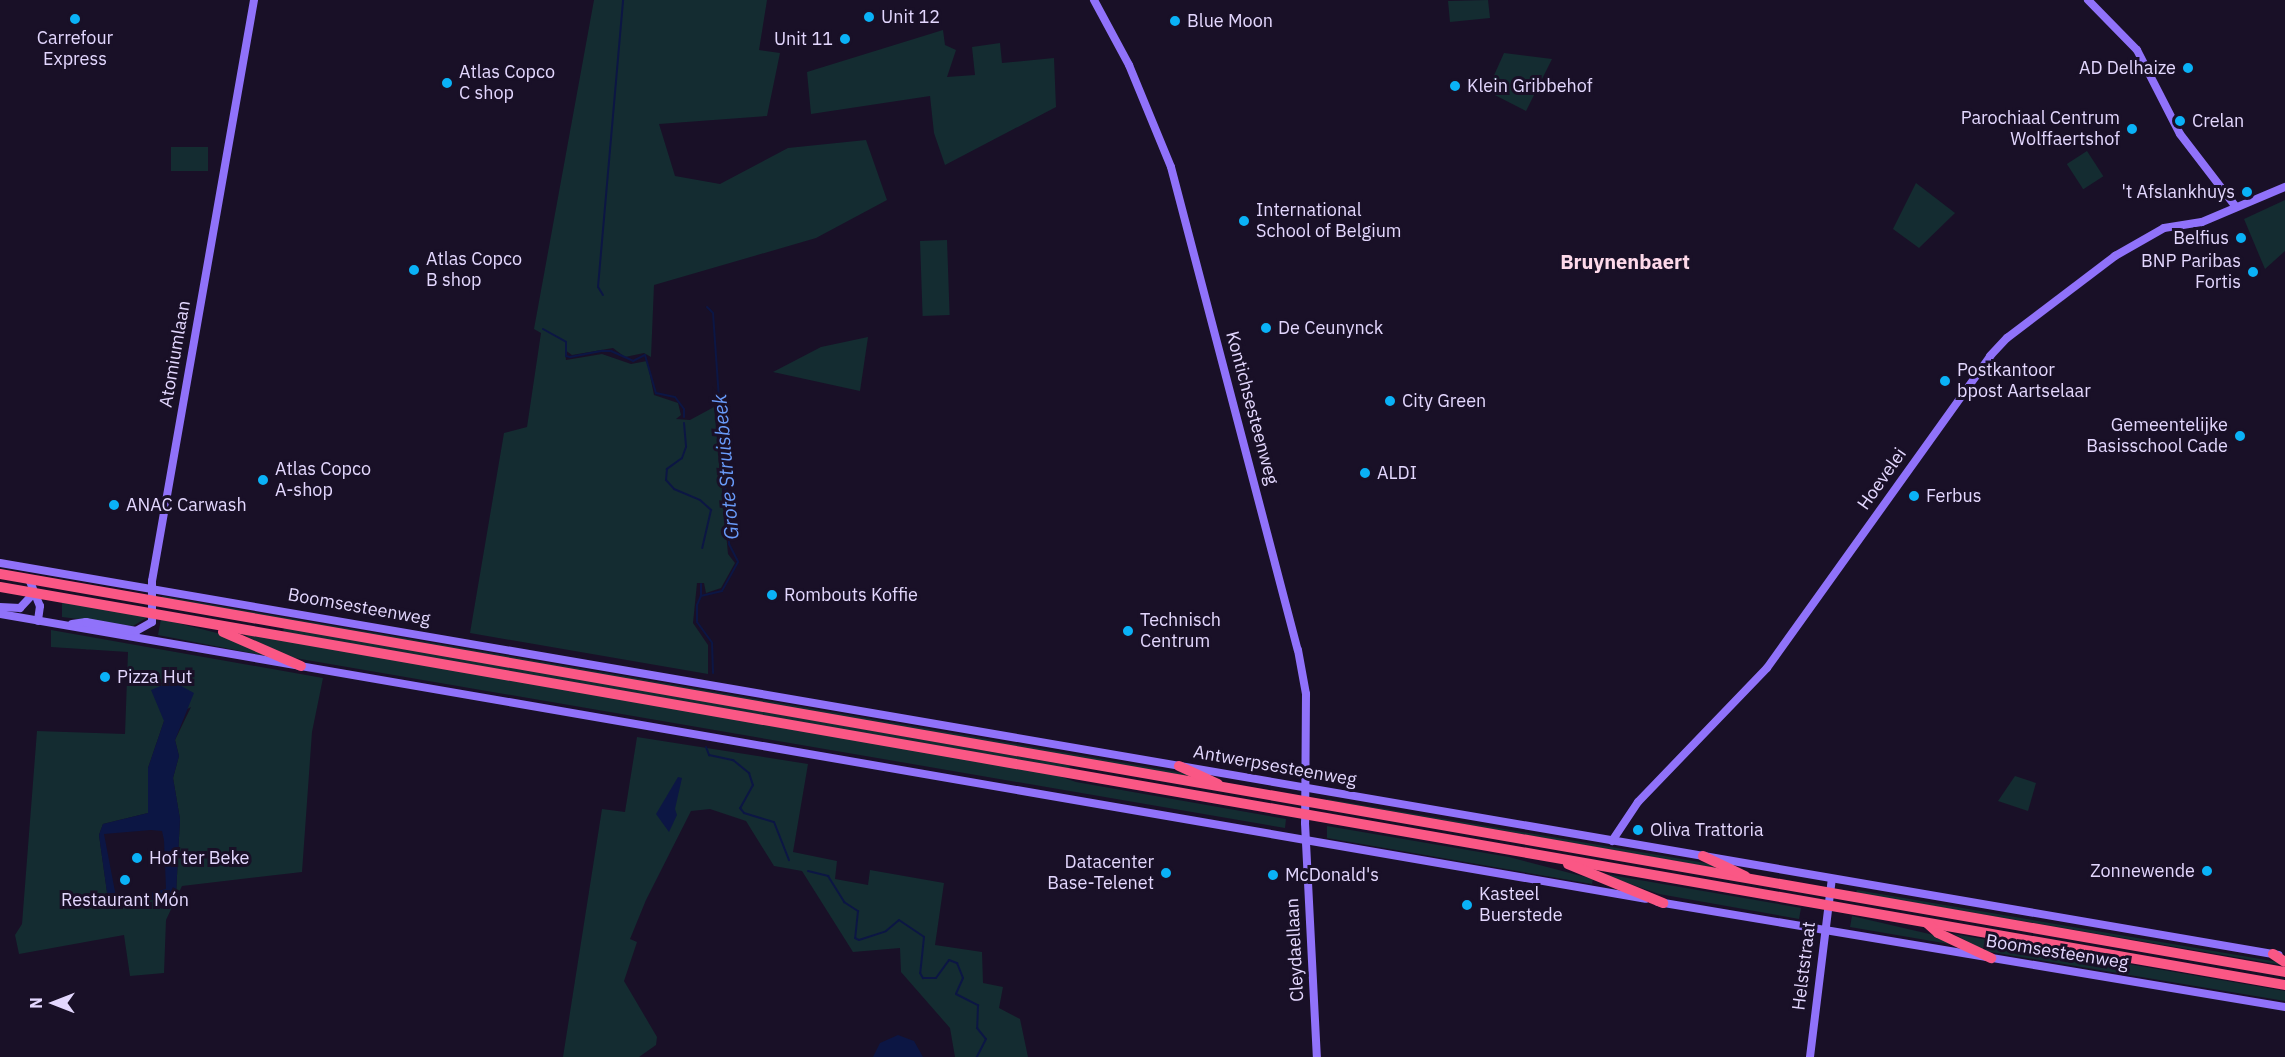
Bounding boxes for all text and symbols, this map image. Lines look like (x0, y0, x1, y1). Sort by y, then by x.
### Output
place label: Unit 12 (881, 6, 940, 28)
marker: Unit 12 (862, 10, 876, 24)
place label: Blue Moon (1187, 10, 1273, 32)
marker: Carrefour Express (68, 12, 82, 26)
marker: Blue Moon (1168, 14, 1182, 28)
place label: Carrefour Express (37, 28, 113, 70)
place label: Unit 11 (774, 28, 833, 50)
marker: Unit 11 (838, 32, 852, 46)
place label: AD Delhaize (2079, 57, 2176, 79)
marker: AD Delhaize (2181, 61, 2195, 75)
place label: Atlas Copco C shop (459, 62, 555, 104)
place label: Klein Gribbehof (1467, 75, 1593, 97)
marker: Atlas Copco C shop (440, 76, 454, 90)
marker: Klein Gribbehof (1448, 79, 1462, 93)
place label: Parochiaal Centrum Wolffaertshof (1961, 108, 2120, 150)
place label: Crelan (2192, 110, 2244, 132)
marker: Crelan (2173, 114, 2187, 128)
marker: Parochiaal Centrum Wolffaertshof (2125, 122, 2139, 136)
place label: 't Afslankhuys (2122, 181, 2235, 203)
marker: 't Afslankhuys (2240, 185, 2254, 199)
place label: International School of Belgium (1256, 200, 1402, 242)
marker: International School of Belgium (1237, 214, 1251, 228)
place label: Belfius (2173, 227, 2229, 249)
marker: Belfius (2234, 231, 2248, 245)
place label: Atlas Copco B shop (426, 249, 522, 292)
district label: Bruynenbaert (1560, 249, 1690, 273)
place label: BNP Paribas Fortis (2141, 251, 2241, 294)
marker: Atlas Copco B shop (407, 263, 421, 277)
marker: BNP Paribas Fortis (2246, 265, 2260, 279)
street label: Atomiumlaan (155, 299, 195, 409)
place label: De Ceunynck (1278, 317, 1383, 339)
marker: De Ceunynck (1259, 321, 1273, 335)
street label: Kontichsesteenweg (1221, 329, 1283, 487)
place label: Postkantoor bpost Aartselaar (1957, 360, 2091, 403)
marker: Postkantoor bpost Aartselaar (1938, 374, 1952, 388)
place label: City Green (1402, 390, 1486, 412)
water label: Grote Struisbeek (707, 393, 743, 541)
marker: City Green (1383, 394, 1397, 408)
place label: Gemeentelijke Basisschool Cade (2086, 415, 2228, 458)
marker: Gemeentelijke Basisschool Cade (2233, 429, 2247, 443)
street label: Hoevelei (1853, 444, 1911, 514)
place label: Atlas Copco A-shop (275, 459, 371, 502)
place label: ALDI (1377, 462, 1417, 484)
marker: ALDI (1358, 466, 1372, 480)
marker: Atlas Copco A-shop (256, 473, 270, 487)
place label: Ferbus (1926, 485, 1982, 507)
marker: Ferbus (1907, 489, 1921, 503)
place label: ANAC Carwash (126, 494, 247, 516)
marker: ANAC Carwash (107, 498, 121, 512)
street label: Boomsesteenweg (286, 584, 432, 630)
place label: Rombouts Koffie (784, 584, 918, 606)
marker: Rombouts Koffie (765, 588, 779, 602)
place label: Technisch Centrum (1140, 610, 1221, 652)
marker: Technisch Centrum (1121, 624, 1135, 638)
place label: Pizza Hut (117, 666, 192, 688)
marker: Pizza Hut (98, 670, 112, 684)
street label: Antwerpsesteenweg (1192, 741, 1358, 791)
place label: Oliva Trattoria (1650, 819, 1764, 841)
marker: Oliva Trattoria (1631, 823, 1645, 837)
place label: Hof ter Beke (149, 847, 249, 869)
marker: Hof ter Beke (130, 851, 144, 865)
place label: Datacenter Base-Telenet (1047, 852, 1154, 894)
place label: Zonnewende (2090, 860, 2195, 882)
place label: McDonald's (1285, 864, 1379, 886)
marker: Zonnewende (2200, 864, 2214, 878)
marker: Datacenter Base-Telenet (1159, 866, 1173, 880)
marker: McDonald's (1266, 868, 1280, 882)
marker: Restaurant Món (118, 873, 132, 887)
place label: Kasteel Buerstede (1479, 884, 1563, 926)
place label: Restaurant Món (61, 889, 189, 911)
street label: Cleydaellaan (1281, 898, 1309, 1002)
marker: Kasteel Buerstede (1460, 898, 1474, 912)
street label: Helststraat (1788, 920, 1820, 1012)
street label: Boomsesteenweg (1984, 930, 2130, 974)
north arrow (24, 973, 84, 1033)
text: N (26, 997, 46, 1009)

